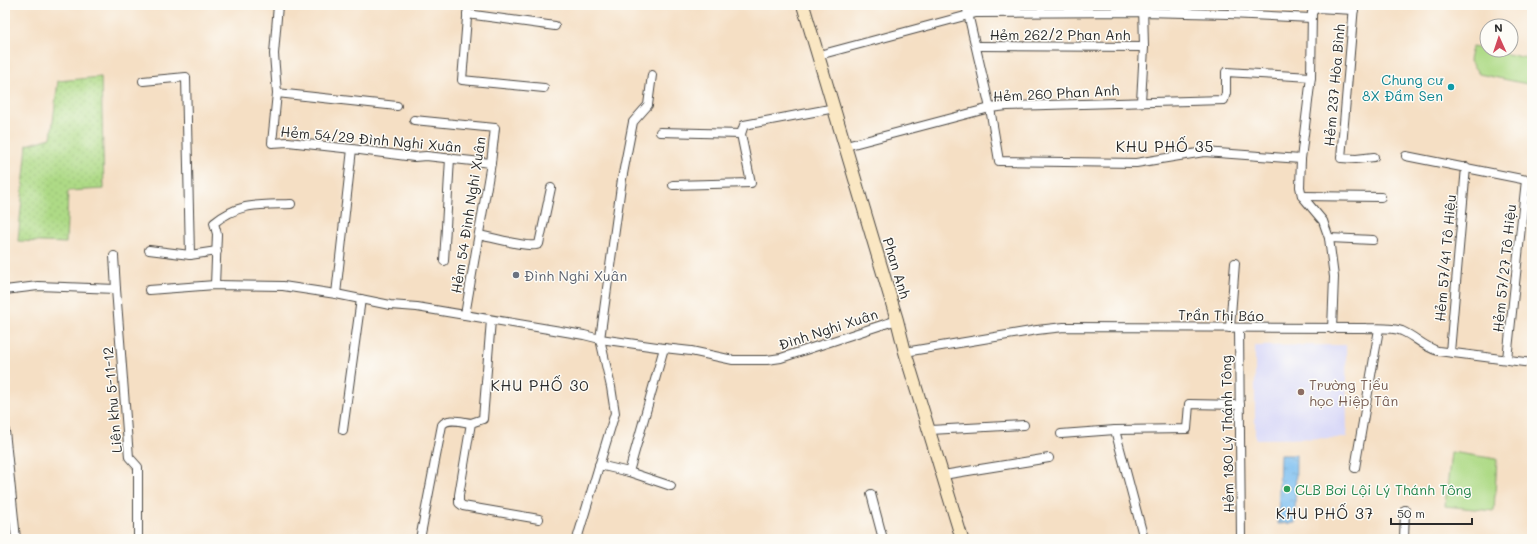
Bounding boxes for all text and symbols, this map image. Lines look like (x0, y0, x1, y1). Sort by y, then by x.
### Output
north arrow (1479, 18, 1519, 58)
text: N (1494, 20, 1503, 35)
street label: Hẻm 237 Hòa Bình (1319, 23, 1349, 147)
street label: Hẻm 262/2 Phan Anh (990, 25, 1130, 44)
place label: Chung cư 8X Đầm Sen (1362, 70, 1444, 105)
street label: Hẻm 260 Phan Anh (992, 80, 1120, 106)
marker: Chung cư 8X Đầm Sen (1446, 82, 1456, 92)
street label: Hẻm 54/29 Đình Nghi Xuân (280, 122, 462, 156)
street label: Hẻm 54 Đình Nghi Xuân (446, 135, 490, 295)
district label: KHU PHỐ 35 (1116, 136, 1214, 156)
street label: Hẻm 57/41 Tô Hiệu (1430, 194, 1460, 322)
street label: Hẻm 57/27 Tô Hiệu (1488, 203, 1520, 333)
street label: Phan Anh (879, 235, 915, 301)
place label: Đình Nghi Xuân (524, 266, 627, 285)
marker: Đình Nghi Xuân (511, 270, 521, 280)
street label: Đình Nghi Xuân (776, 304, 880, 354)
street label: Trần Thị Báo (1178, 305, 1264, 325)
street label: Liên khu 5-11-12 (98, 346, 126, 454)
street label: Hẻm 180 Lý Thánh Tông (1216, 355, 1238, 513)
district label: KHU PHỐ 30 (490, 375, 590, 395)
place label: Trường Tiểu học Hiệp Tân (1309, 375, 1398, 410)
marker: Trường Tiểu học Hiệp Tân (1296, 387, 1306, 397)
place label: CLB Bơi Lội Lý Thánh Tông (1295, 480, 1471, 499)
marker: CLB Bơi Lội Lý Thánh Tông (1282, 484, 1292, 494)
scale bar (1391, 500, 1472, 526)
district label: KHU PHỐ 37 (1276, 503, 1374, 523)
text: 50 m (1397, 505, 1425, 521)

